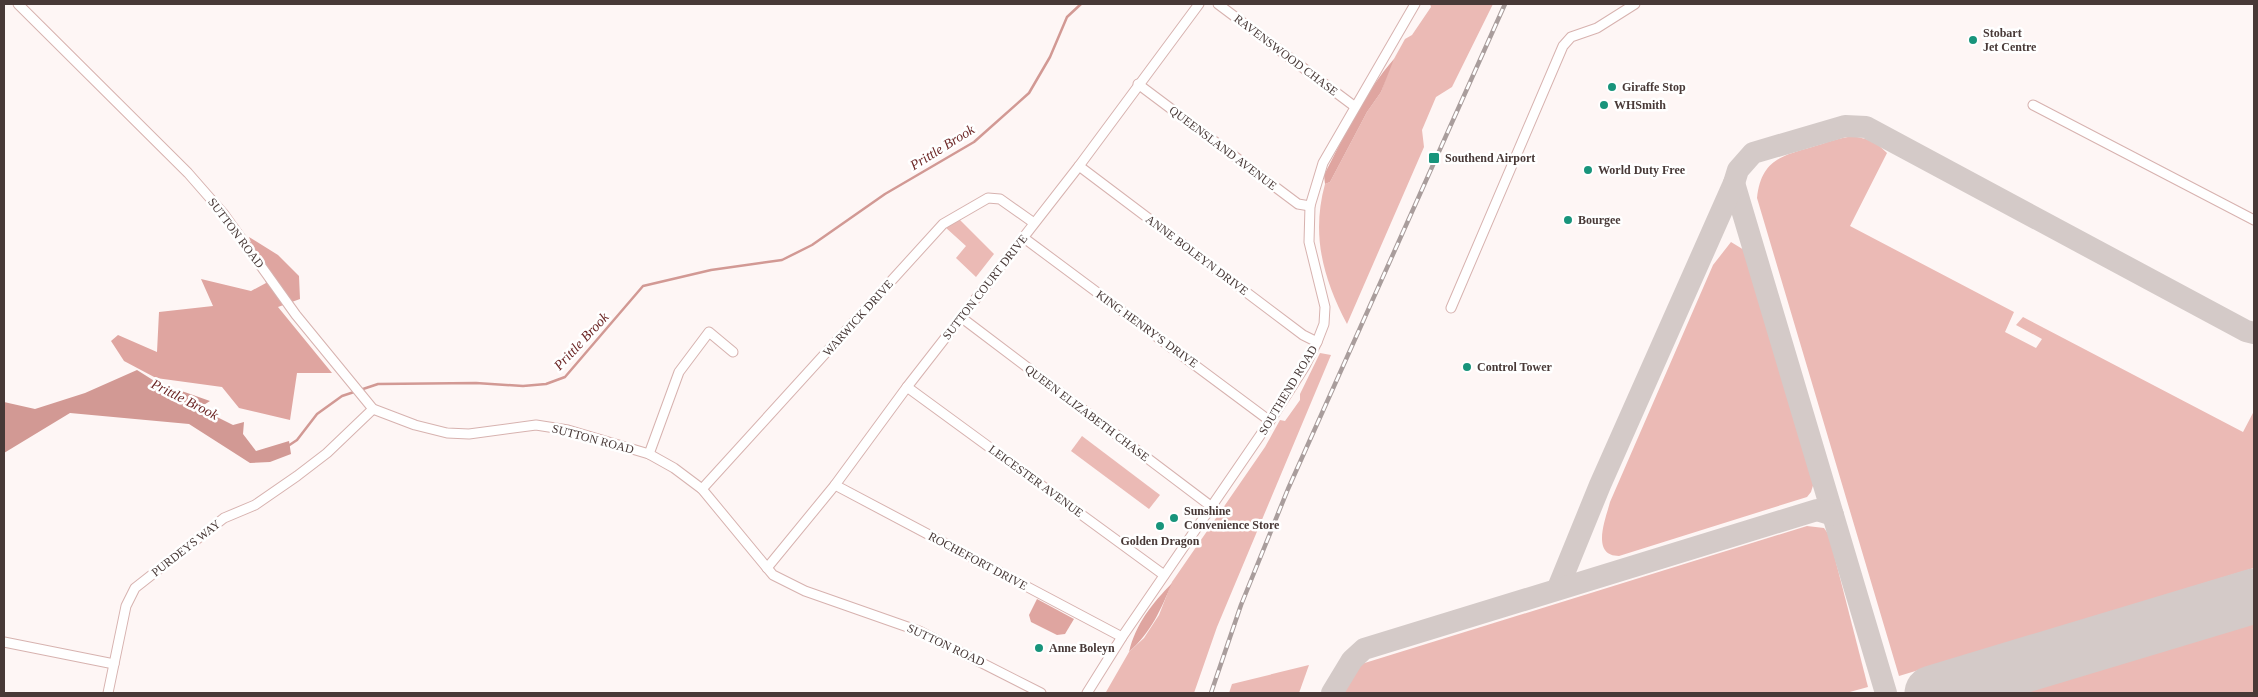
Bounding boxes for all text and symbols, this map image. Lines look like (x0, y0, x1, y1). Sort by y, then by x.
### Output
street label: RAVENSWOOD CHASE (1231, 11, 1341, 99)
place label: Stobart Jet Centre (1983, 26, 2037, 54)
marker: Stobart Jet Centre (1967, 34, 1979, 46)
place label: Giraffe Stop (1622, 80, 1686, 94)
marker: Giraffe Stop (1606, 81, 1618, 93)
place label: WHSmith (1614, 98, 1666, 112)
marker: WHSmith (1598, 99, 1610, 111)
street label: QUEENSLAND AVENUE (1167, 103, 1279, 193)
water label: Prittle Brook (907, 121, 978, 174)
marker: Southend Airport (1427, 151, 1441, 165)
place label: Southend Airport (1445, 151, 1535, 165)
place label: World Duty Free (1598, 163, 1686, 177)
marker: World Duty Free (1582, 164, 1594, 176)
street label: SUTTON ROAD (205, 195, 267, 271)
street label: ANNE BOLEYN DRIVE (1143, 212, 1251, 298)
place label: Bourgee (1578, 213, 1621, 227)
marker: Bourgee (1562, 214, 1574, 226)
street label: SUTTON COURT DRIVE (940, 232, 1030, 342)
street label: WARWICK DRIVE (820, 277, 896, 359)
street label: KING HENRY'S DRIVE (1093, 287, 1201, 371)
water label: Prittle Brook (550, 309, 612, 374)
street label: SOUTHEND ROAD (1256, 343, 1320, 437)
place label: Control Tower (1477, 360, 1552, 374)
marker: Control Tower (1461, 361, 1473, 373)
street label: QUEEN ELIZABETH CHASE (1022, 362, 1152, 464)
water label: Prittle Brook (148, 376, 221, 423)
street label: SUTTON ROAD (551, 421, 636, 457)
street label: LEICESTER AVENUE (986, 442, 1086, 520)
place label: Sunshine Convenience Store (1184, 504, 1280, 532)
marker: Sunshine Convenience Store (1168, 512, 1180, 524)
street label: PURDEYS WAY (149, 517, 224, 579)
marker: Golden Dragon (1154, 520, 1166, 532)
street label: ROCHEFORT DRIVE (926, 529, 1030, 593)
place label: Golden Dragon (1120, 534, 1200, 548)
street label: SUTTON ROAD (905, 621, 987, 669)
place label: Anne Boleyn (1049, 641, 1115, 655)
marker: Anne Boleyn (1033, 642, 1045, 654)

